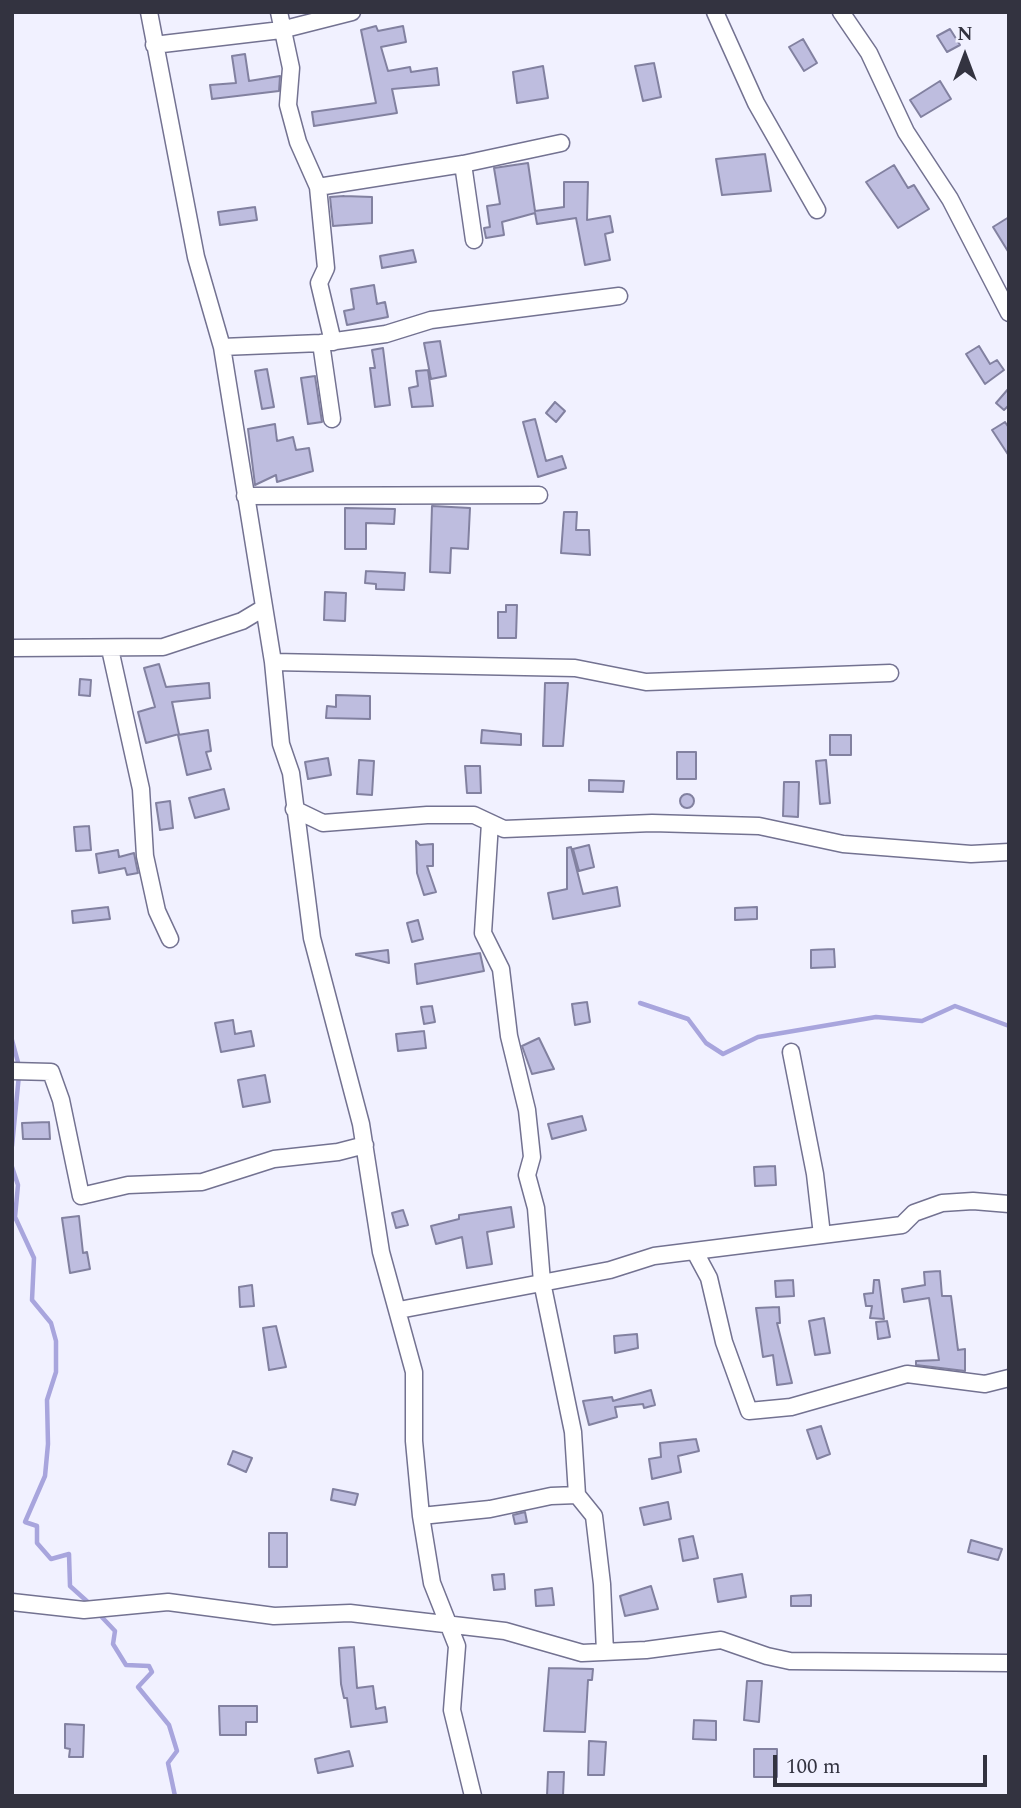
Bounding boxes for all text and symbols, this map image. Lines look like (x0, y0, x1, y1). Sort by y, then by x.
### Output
text: N (957, 20, 973, 49)
north arrow (930, 21, 1000, 91)
scale bar (776, 1742, 990, 1786)
text: 100 m (786, 1751, 841, 1783)

